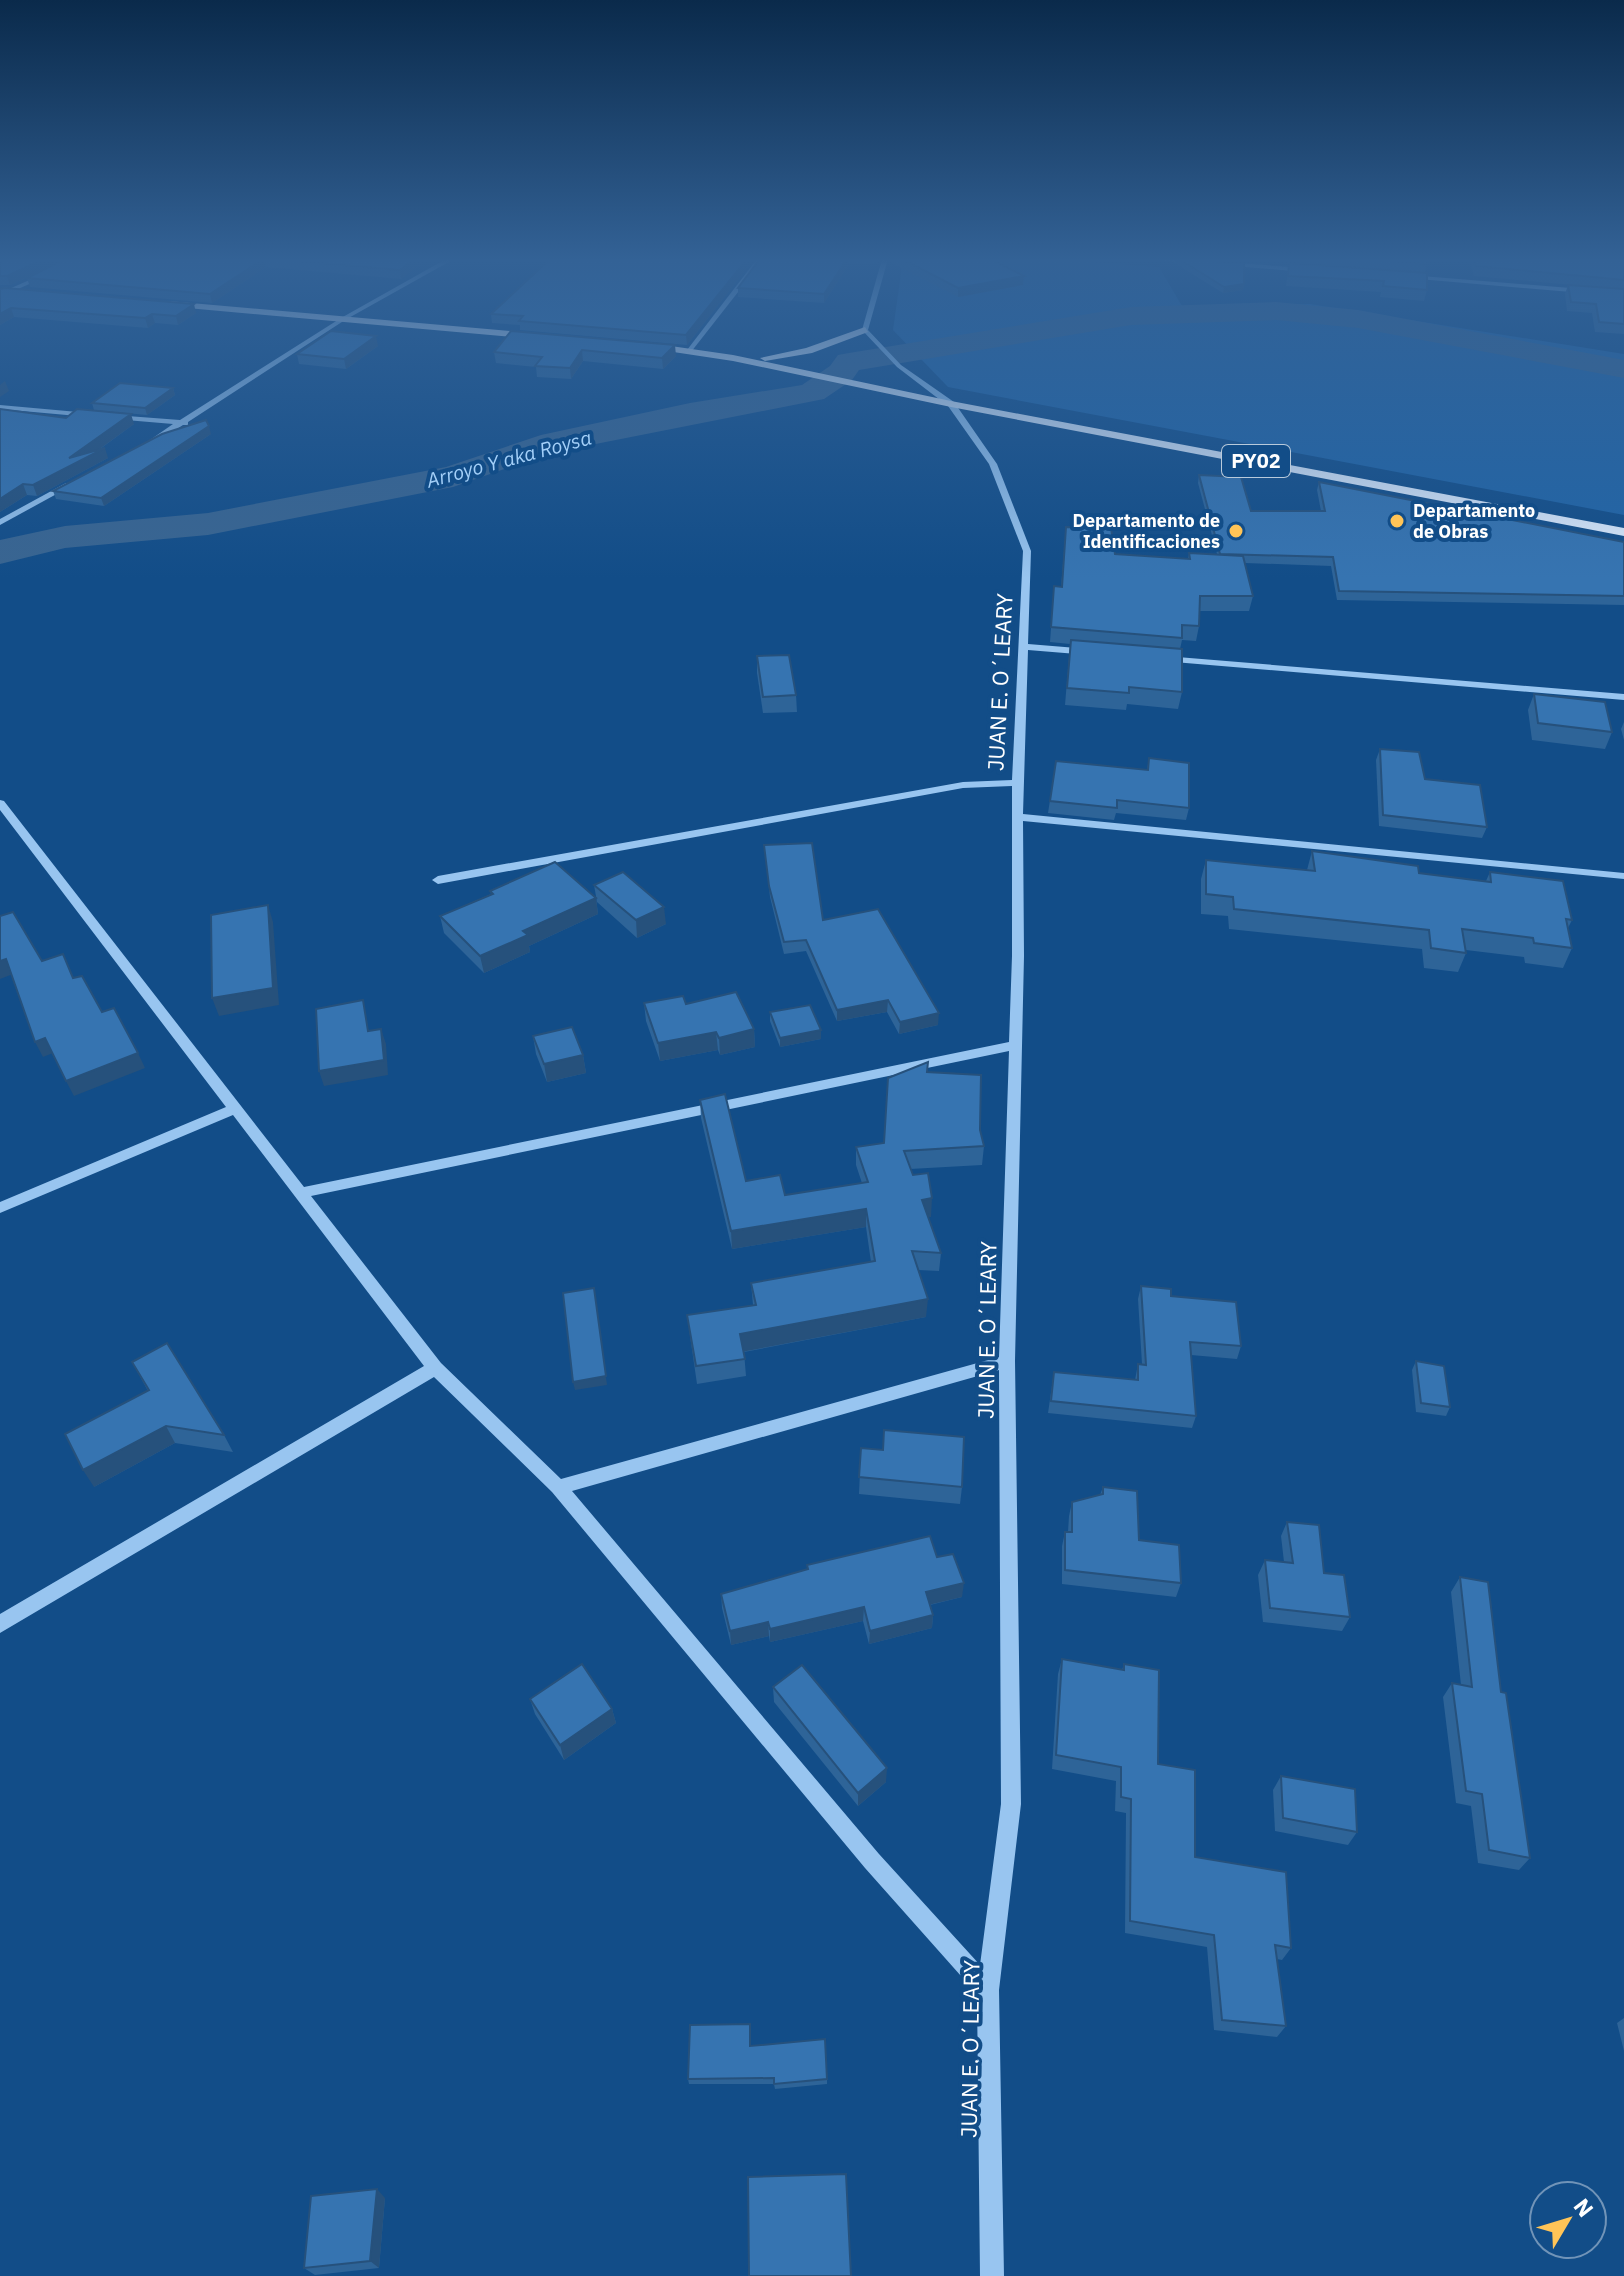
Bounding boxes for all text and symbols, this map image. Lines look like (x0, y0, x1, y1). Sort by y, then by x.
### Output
water label: Arroyo Y aka Roysa (422, 423, 595, 494)
road number: PY02 (1222, 445, 1290, 477)
place label: Departamento de Obras (1413, 499, 1535, 543)
place label: Departamento de Identificaciones (1072, 509, 1220, 553)
marker: Departamento de Obras (1388, 512, 1406, 530)
marker: Departamento de Identificaciones (1227, 522, 1245, 540)
street label: JUAN E. O´LEARY (980, 592, 1019, 771)
street label: JUAN E. O´LEARY (970, 1241, 1003, 1419)
street label: JUAN E. O´LEARY (953, 1960, 986, 2138)
north arrow (1528, 2180, 1608, 2260)
text: N (1568, 2192, 1600, 2223)

